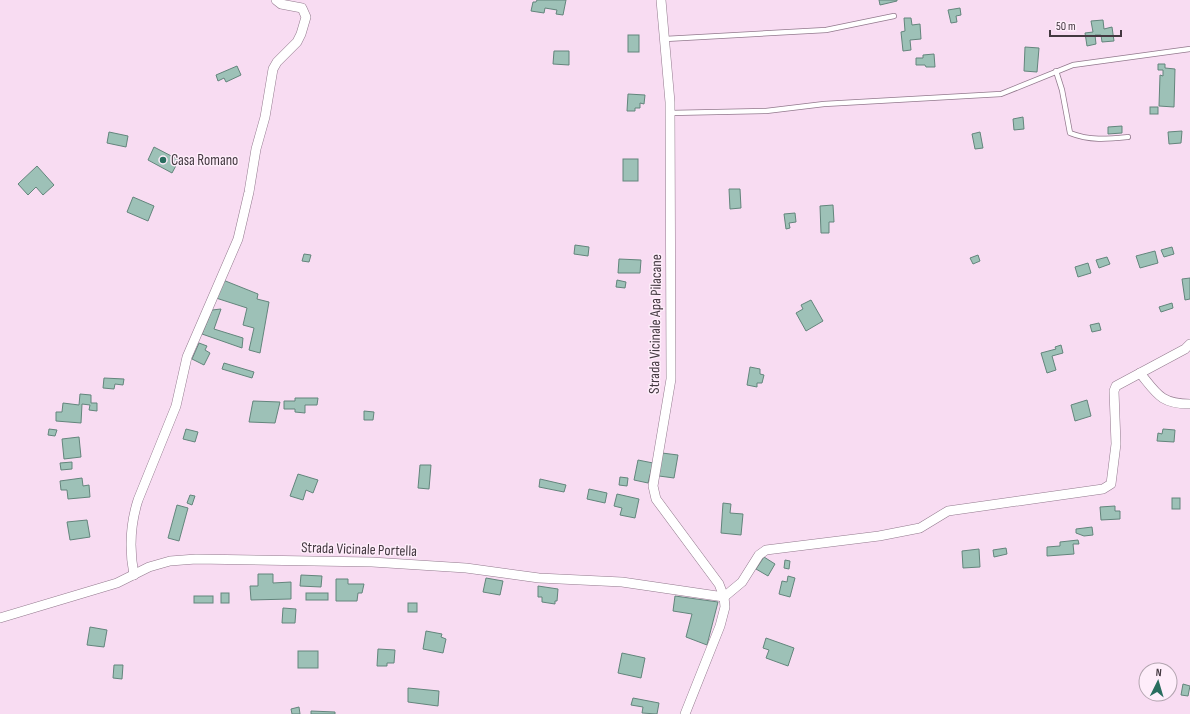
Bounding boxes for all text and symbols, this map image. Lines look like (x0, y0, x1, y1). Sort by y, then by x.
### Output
scale bar (1050, 12, 1121, 38)
text: 50 m (1056, 19, 1076, 34)
place label: Casa Romano (171, 151, 238, 170)
marker: Casa Romano (158, 155, 168, 165)
street label: Strada Vicinale Apa Pilacane (645, 254, 666, 394)
street label: Strada Vicinale Portella (301, 538, 417, 561)
north arrow (1138, 662, 1178, 702)
text: N (1155, 666, 1162, 679)

